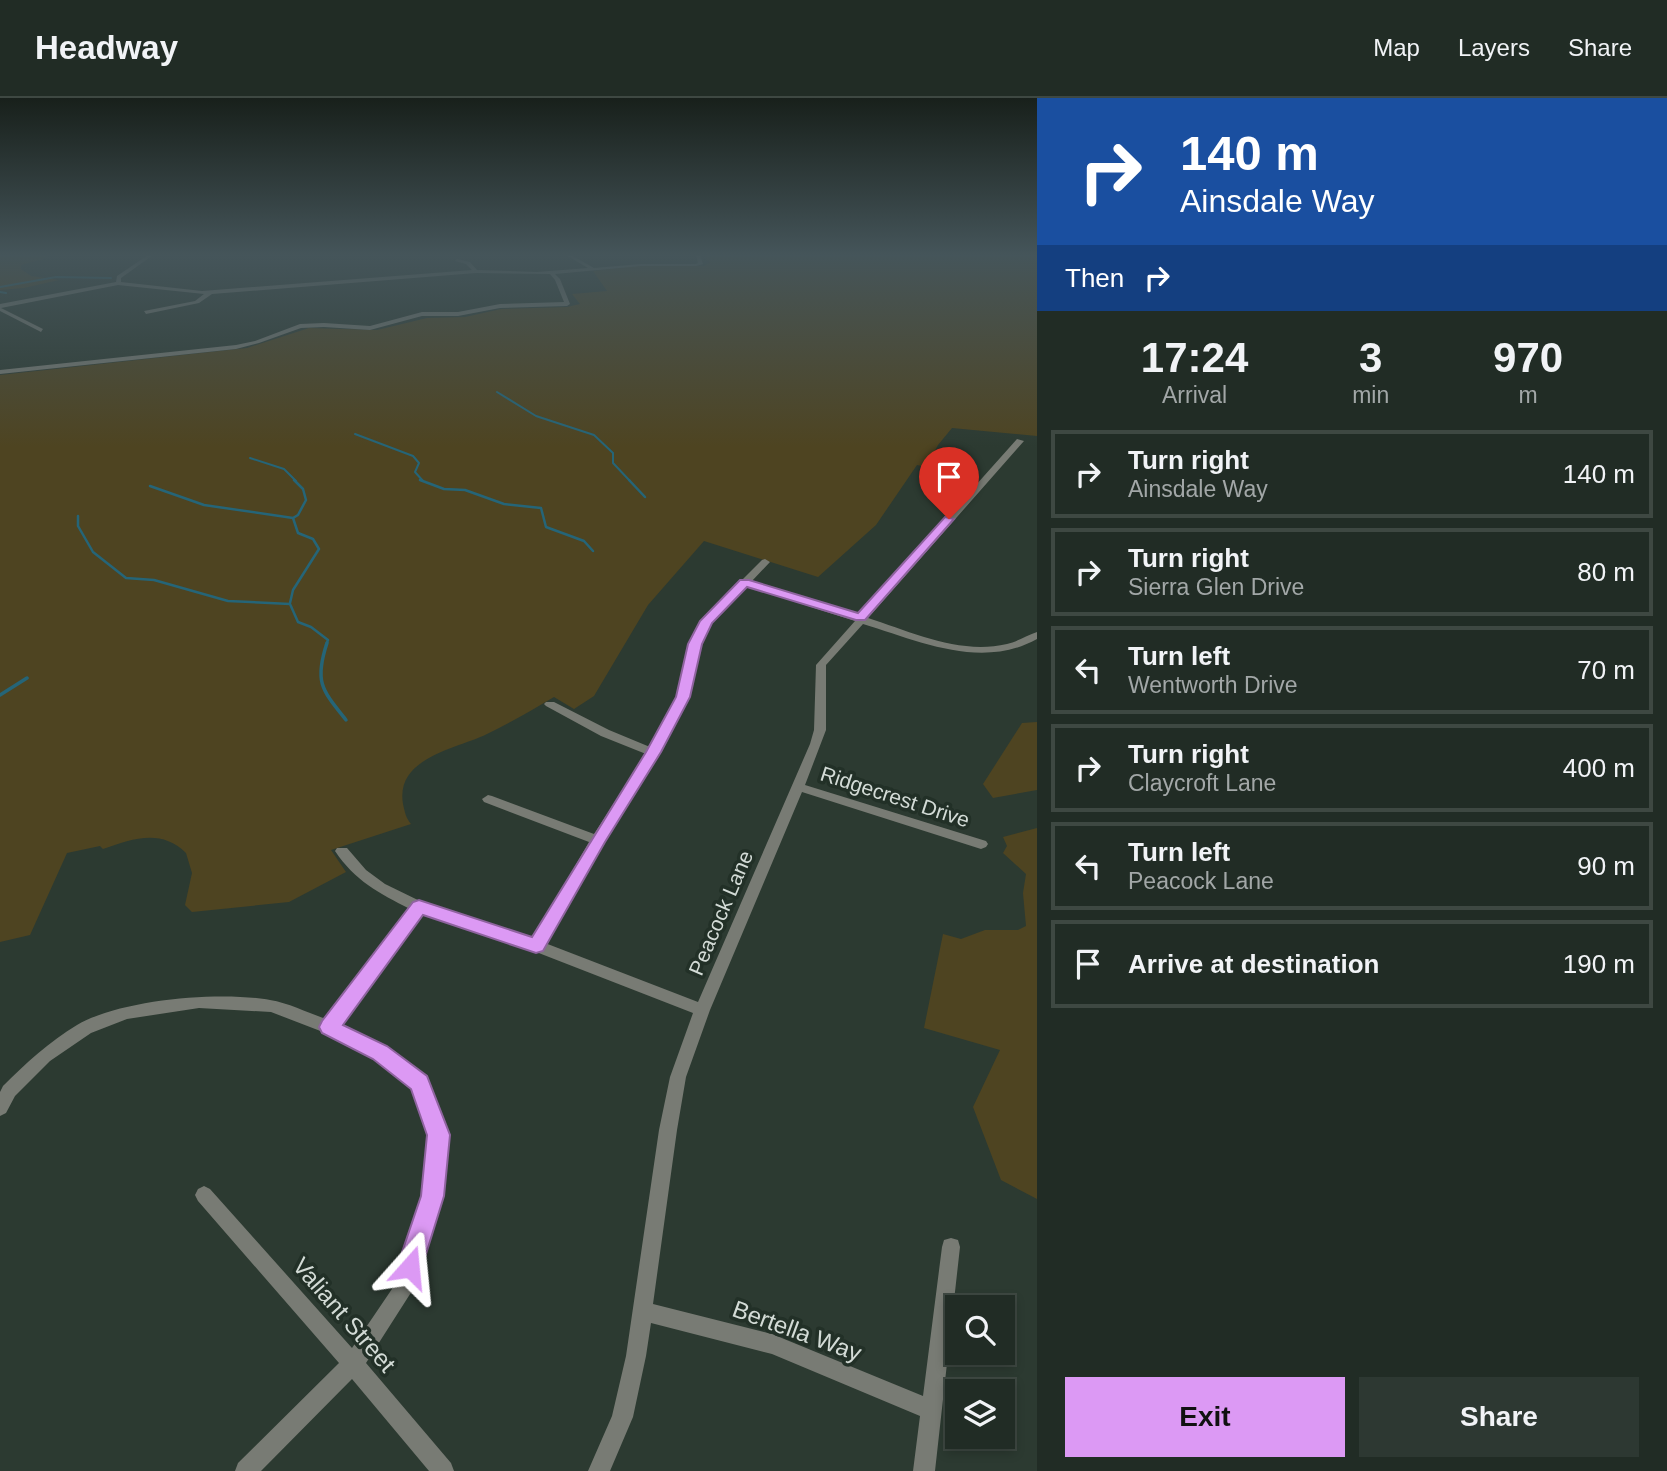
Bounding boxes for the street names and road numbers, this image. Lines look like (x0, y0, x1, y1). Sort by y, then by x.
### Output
street label: Ridgecrest Drive (818, 762, 973, 831)
street label: Peacock Lane (684, 847, 757, 979)
street label: Valiant Street (288, 1252, 401, 1377)
street label: Bertella Way (729, 1295, 865, 1366)

